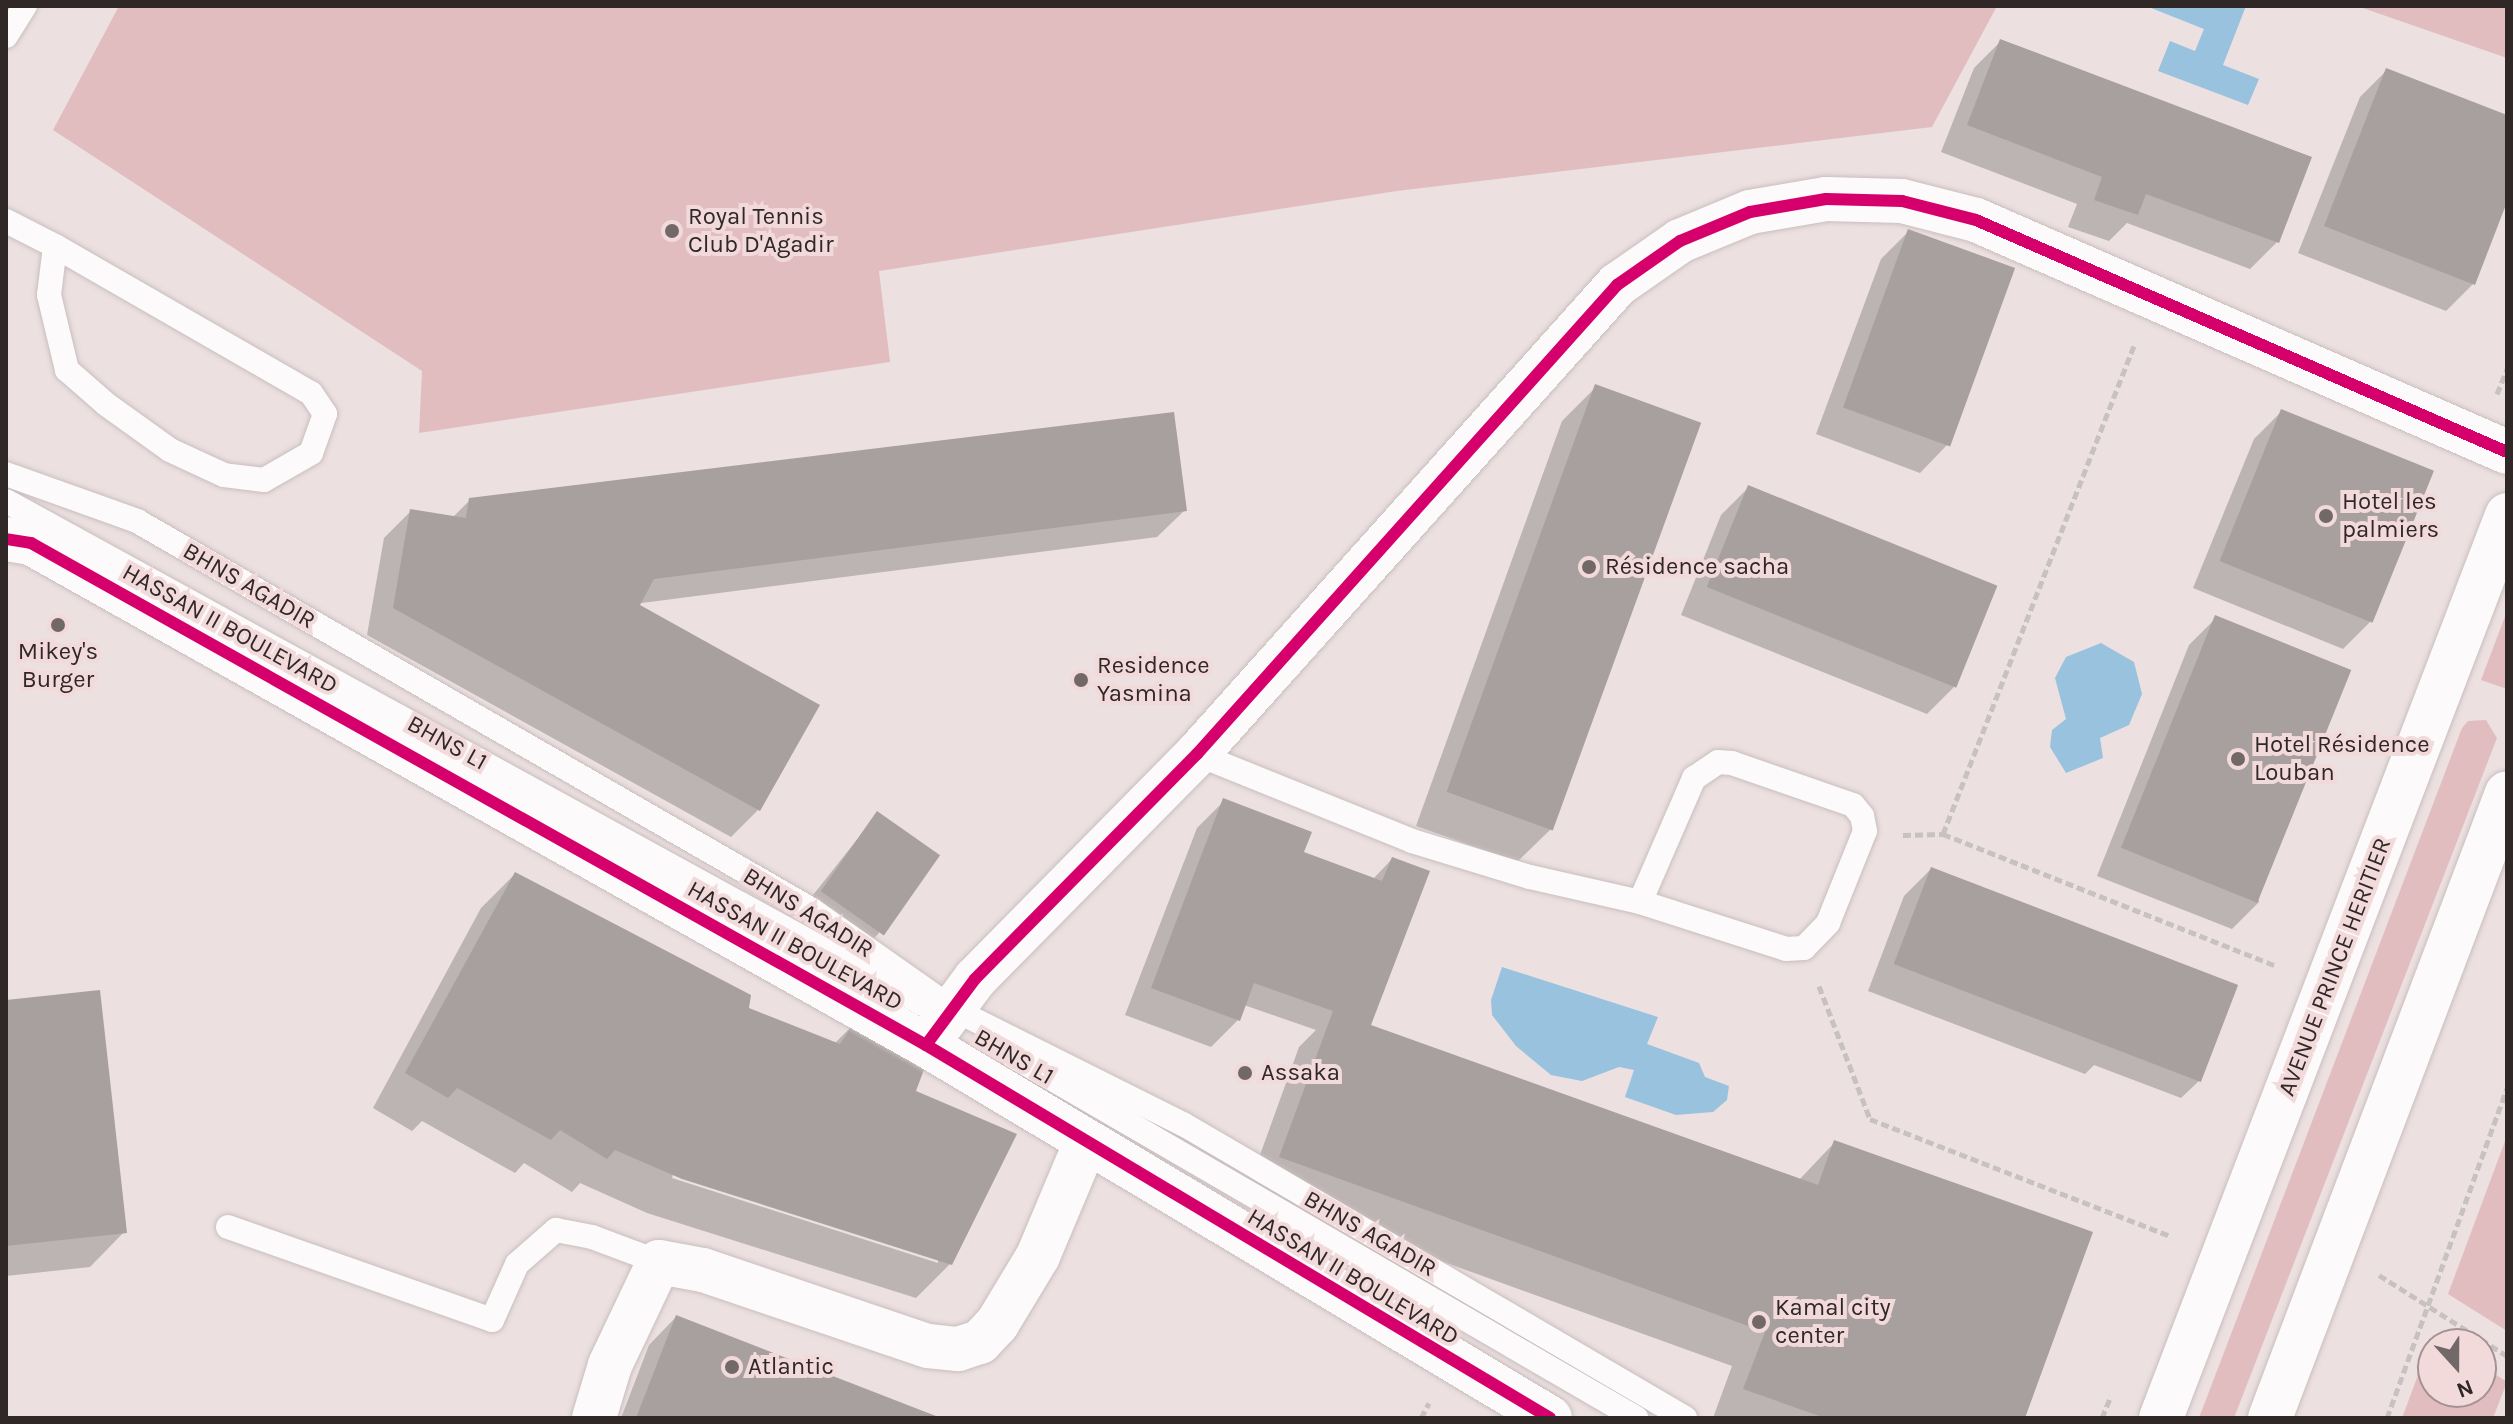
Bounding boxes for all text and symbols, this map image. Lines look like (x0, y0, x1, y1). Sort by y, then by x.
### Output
place label: Royal Tennis Club D'Agadir (688, 203, 834, 259)
marker: Royal Tennis Club D'Agadir (663, 222, 681, 240)
place label: Hotel les palmiers (2342, 488, 2439, 544)
marker: Hotel les palmiers (2317, 507, 2335, 525)
street label: BHNS AGADIR (178, 537, 320, 635)
place label: Résidence sacha (1605, 553, 1789, 581)
street label: HASSAN II BOULEVARD (117, 558, 343, 700)
marker: Résidence sacha (1580, 558, 1598, 576)
marker: Mikey's Burger (49, 616, 67, 634)
place label: Mikey's Burger (18, 638, 98, 694)
place label: Residence Yasmina (1097, 652, 1210, 708)
marker: Residence Yasmina (1072, 671, 1090, 689)
street label: BHNS L1 (402, 709, 492, 777)
place label: Hotel Résidence Louban (2254, 731, 2429, 787)
marker: Hotel Résidence Louban (2229, 750, 2247, 768)
street label: AVENUE PRINCE HERITIER (2272, 834, 2398, 1100)
street label: BHNS AGADIR (738, 862, 878, 964)
street label: HASSAN II BOULEVARD (682, 875, 908, 1017)
street label: BHNS L1 (969, 1023, 1059, 1091)
place label: Assaka (1261, 1059, 1340, 1087)
marker: Assaka (1236, 1064, 1254, 1082)
street label: BHNS AGADIR (1299, 1185, 1441, 1283)
street label: HASSAN II BOULEVARD (1242, 1202, 1464, 1352)
place label: Kamal city center (1775, 1294, 1891, 1350)
marker: Kamal city center (1750, 1313, 1768, 1331)
north arrow (2417, 1328, 2497, 1408)
place label: Atlantic (748, 1353, 834, 1381)
marker: Atlantic (723, 1358, 741, 1376)
text: N (2453, 1374, 2477, 1404)

